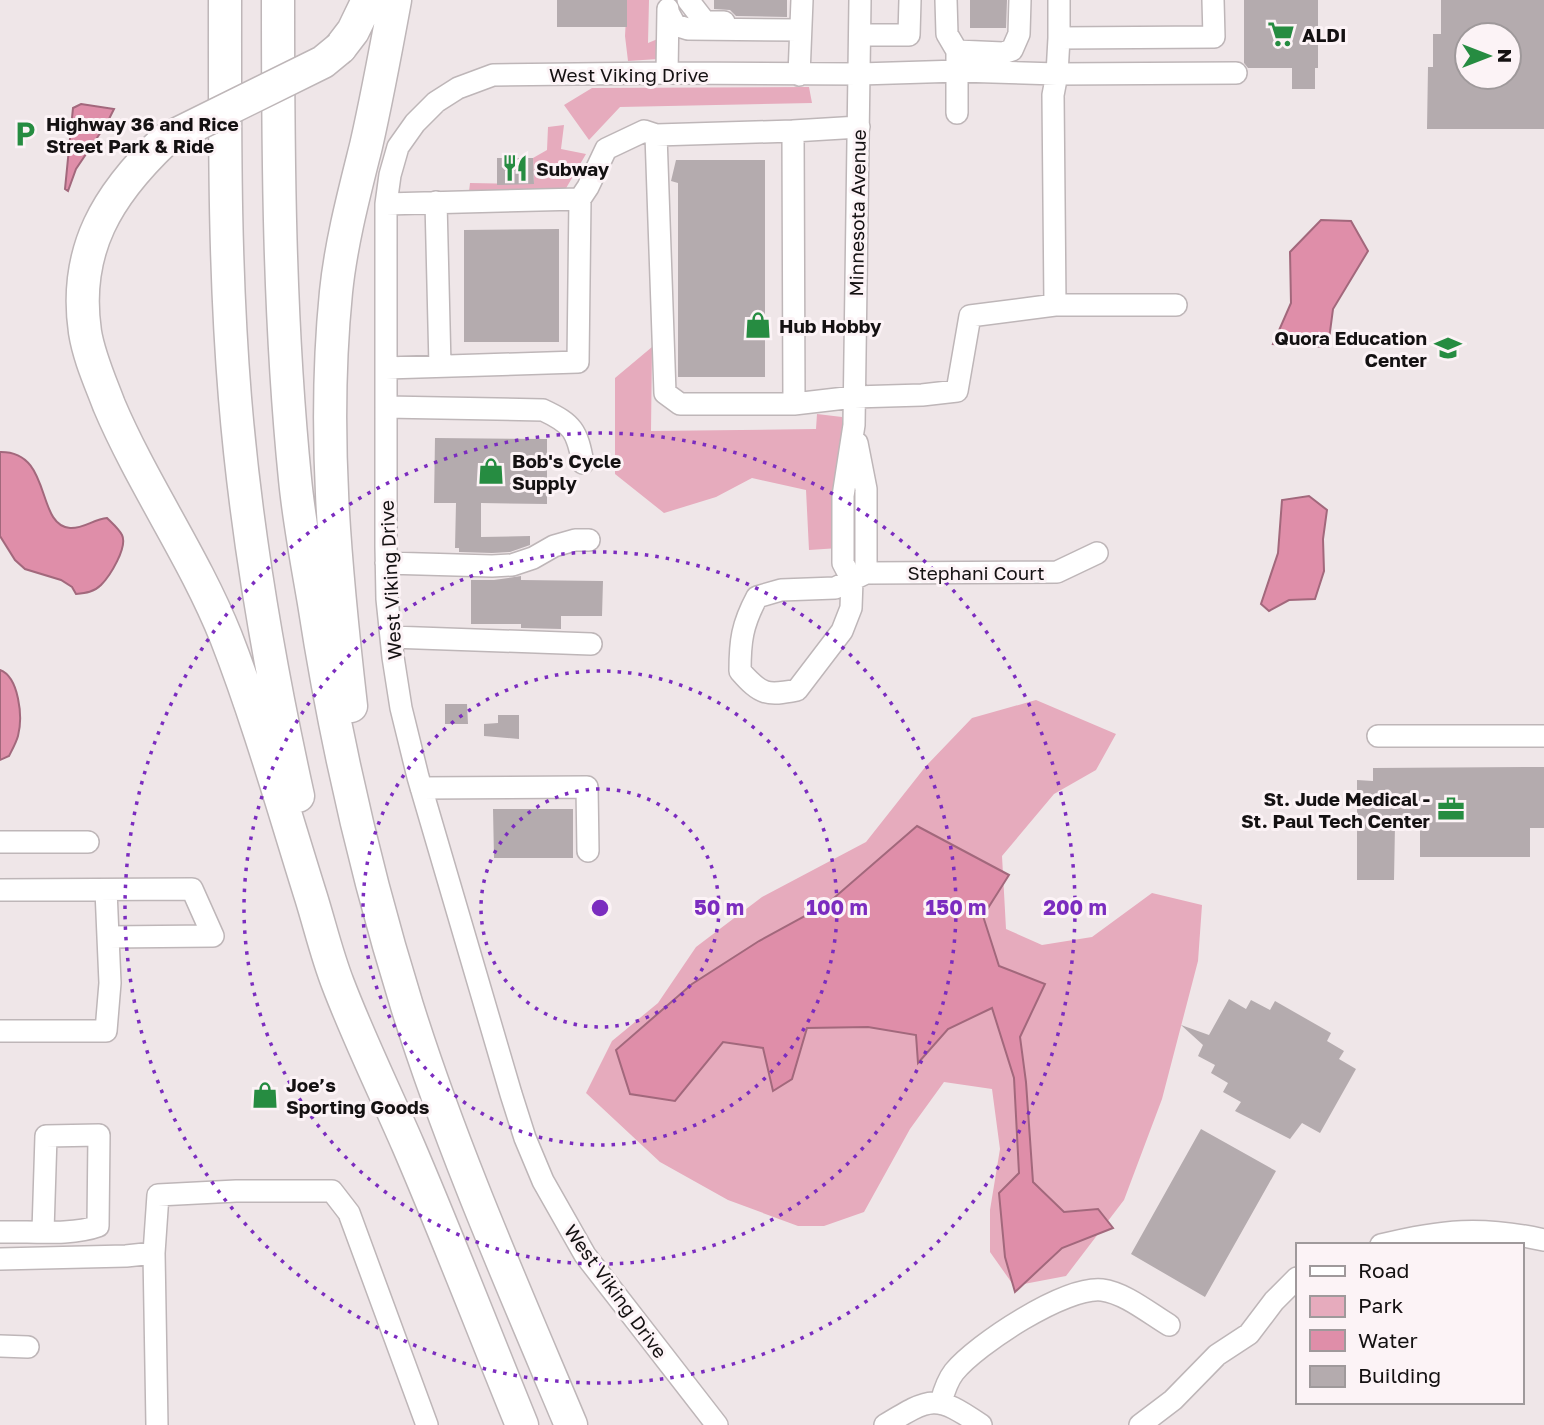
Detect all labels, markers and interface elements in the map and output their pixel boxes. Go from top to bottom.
supermarket icon: ALDI [1266,19,1296,49]
north arrow [1453,21,1523,91]
place label: ALDI [1302,23,1346,46]
text: N [1494,49,1517,63]
street label: West Viking Drive [549,63,709,86]
place label: Highway 36 and Rice Street Park & Ride [46,112,239,157]
parking icon: Highway 36 and Rice Street Park & Ride [10,119,40,149]
street label: Minnesota Avenue [844,129,870,297]
restaurant icon: Subway [500,153,530,183]
place label: Subway [536,157,610,180]
shop icon: Hub Hobby [743,310,773,340]
place label: Hub Hobby [779,314,882,337]
place label: Quora Education Center [1274,326,1428,371]
school or university icon: Quora Education Center [1433,333,1463,363]
place label: Bob's Cycle Supply [512,449,621,494]
shop icon: Bob's Cycle Supply [476,456,506,486]
street label: West Viking Drive [374,500,406,660]
street label: Stephani Court [907,561,1045,584]
place label: St. Jude Medical - St. Paul Tech Center [1241,787,1431,832]
office icon: St. Jude Medical - St. Paul Tech Center [1436,794,1466,824]
text: 50 m [694,894,744,920]
text: 100 m [806,894,868,920]
text: 150 m [926,894,986,920]
text: 200 m [1043,894,1107,920]
centre of rings [588,896,612,920]
place label: Joe’s Sporting Goods [286,1073,430,1118]
shop icon: Joe’s Sporting Goods [250,1080,280,1110]
street label: West Viking Drive [560,1220,672,1362]
legend [1296,1243,1523,1404]
text: Road [1358,1257,1409,1283]
text: Park [1358,1292,1404,1318]
text: Water [1358,1327,1418,1353]
text: Building [1358,1362,1441,1388]

